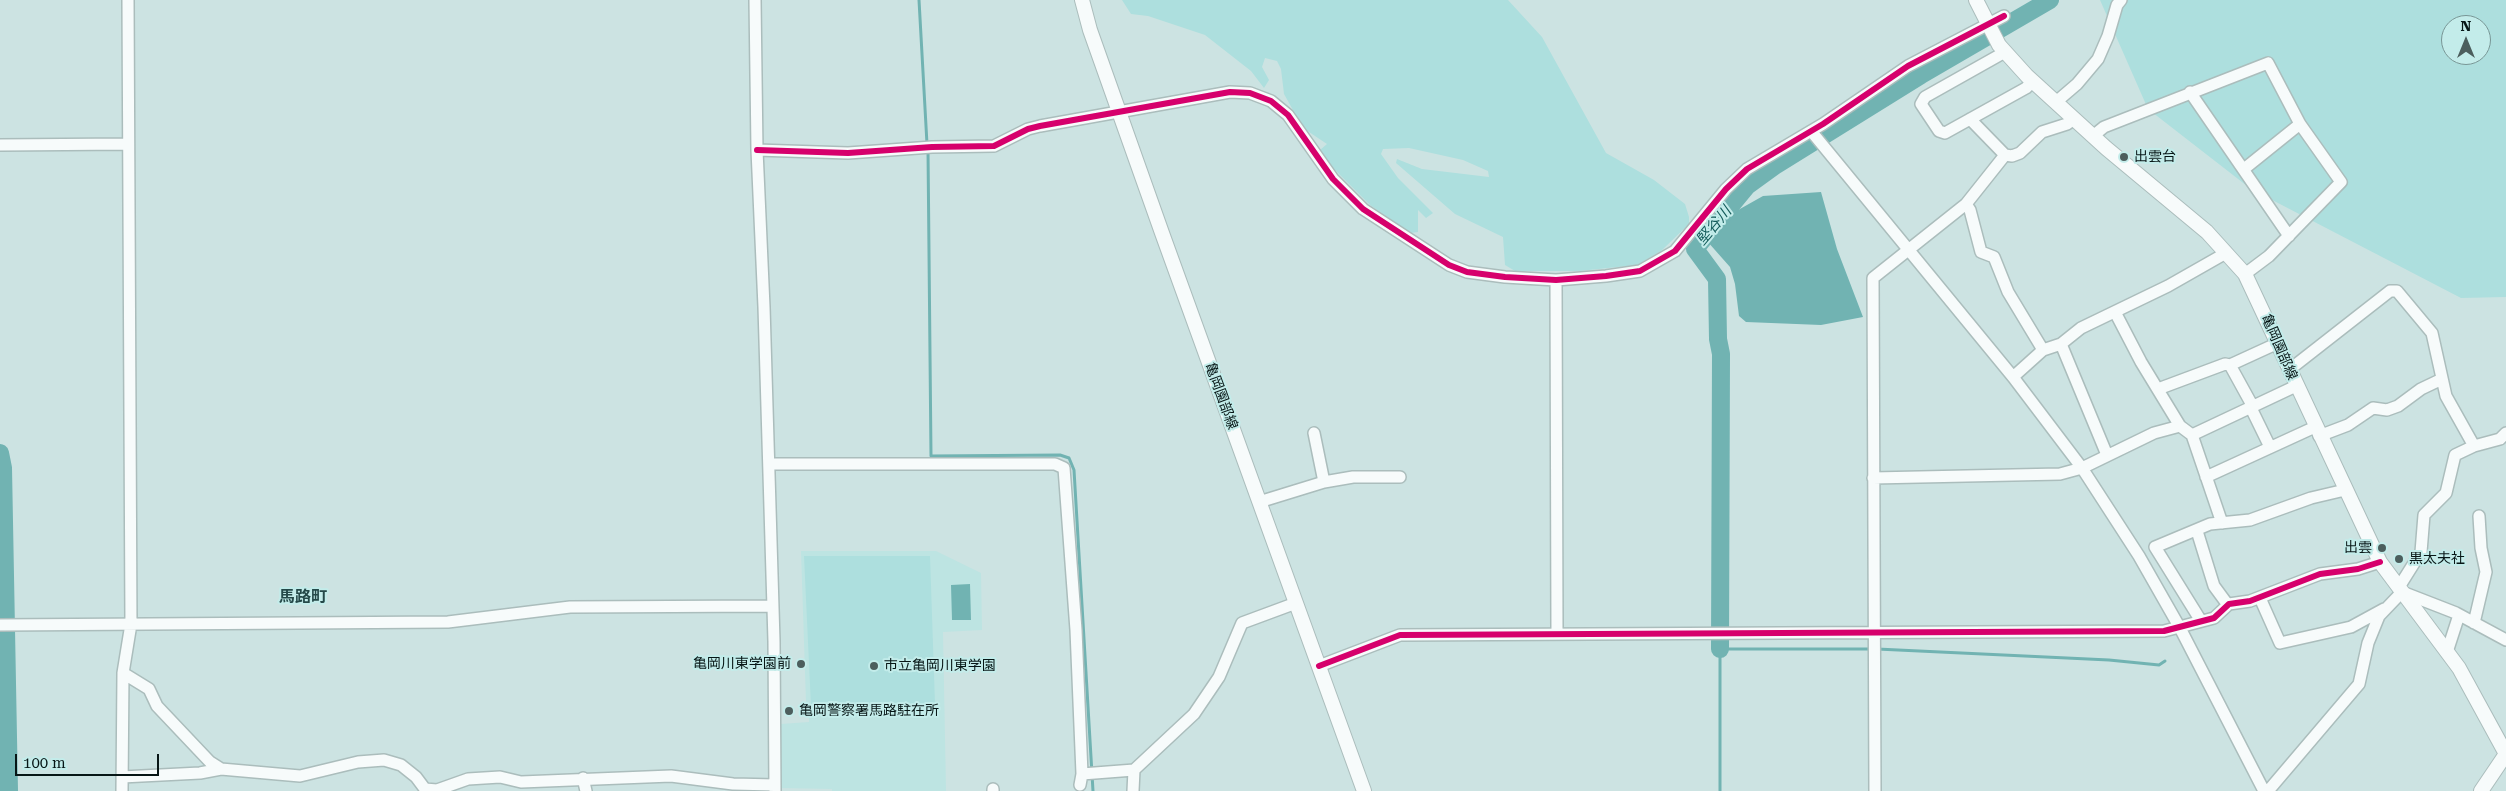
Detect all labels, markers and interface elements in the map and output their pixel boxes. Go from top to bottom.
north arrow [2441,15,2491,65]
text: N [2461,18,2471,34]
place label: 出雲台 [2134,149,2176,165]
marker: 出雲台 [2118,151,2130,163]
water label: 堅谷川 [1693,203,1735,249]
street label: 亀岡園部線 [2258,312,2300,382]
street label: 亀岡園部線 [1201,360,1241,432]
place label: 出雲 [2344,540,2372,556]
marker: 出雲 [2376,542,2388,554]
place label: 黒太夫社 [2409,551,2465,567]
marker: 黒太夫社 [2393,553,2405,565]
district label: 馬路町 [279,587,327,607]
place label: 亀岡川東学園前 [693,656,791,672]
marker: 亀岡川東学園前 [795,658,807,670]
place label: 市立亀岡川東学園 [884,658,996,674]
marker: 市立亀岡川東学園 [868,660,880,672]
place label: 亀岡警察署馬路駐在所 [799,703,939,719]
marker: 亀岡警察署馬路駐在所 [783,705,795,717]
scale bar [18,744,161,776]
text: 100 m [23,754,66,772]

